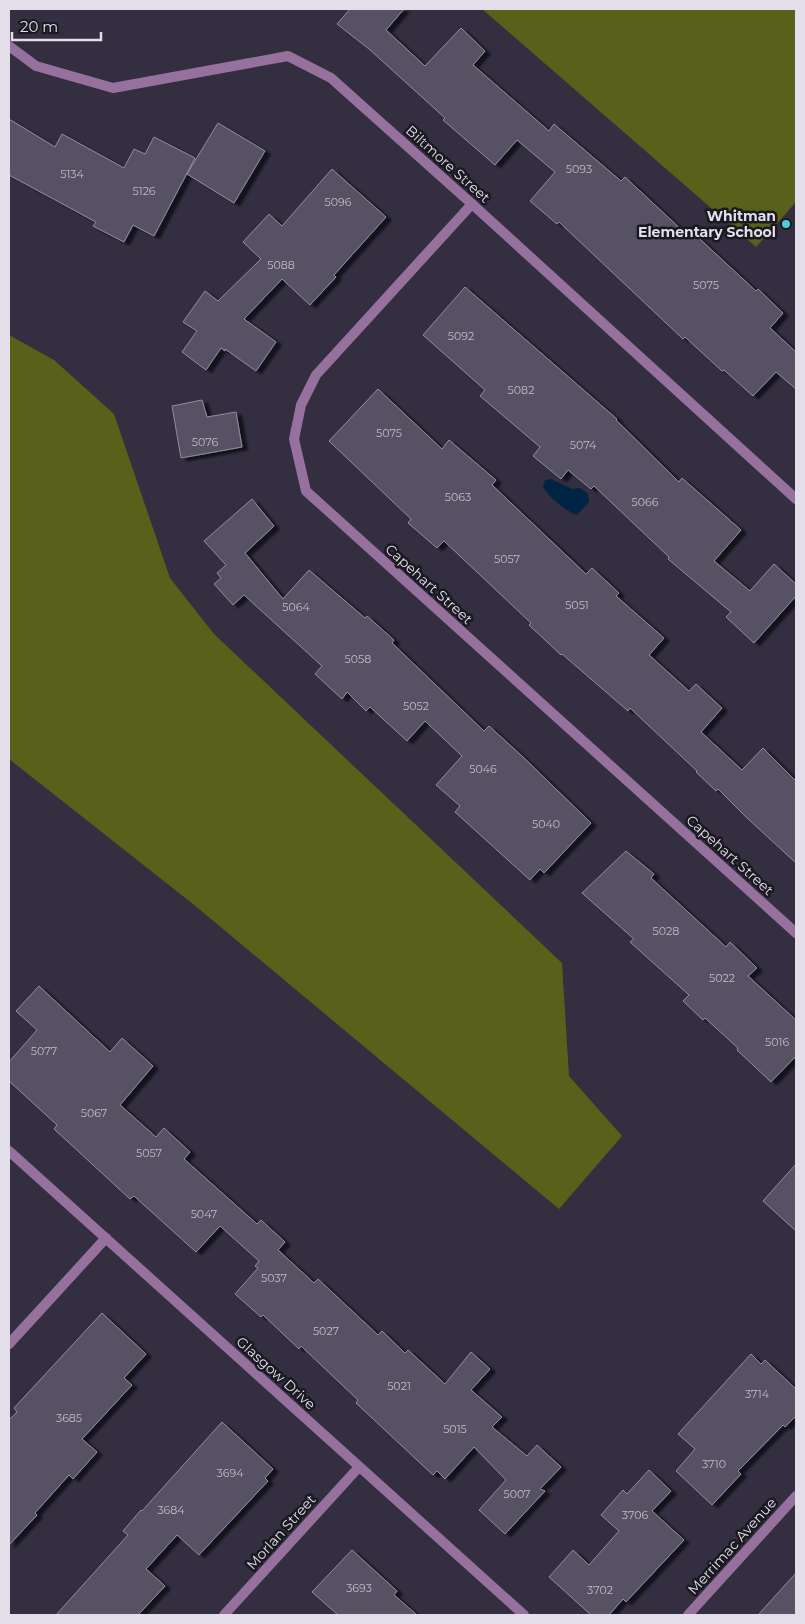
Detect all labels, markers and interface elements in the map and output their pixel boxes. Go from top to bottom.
scale bar [12,10,101,42]
text: 20 m [20,17,58,36]
street label: Biltmore Street [402,121,494,207]
house number: 5093 [566,162,592,176]
house number: 5134 [60,167,85,181]
house number: 5126 [132,184,156,198]
house number: 5096 [325,195,352,209]
place label: Whitman Elementary School [638,207,776,241]
marker: Whitman Elementary School [780,218,792,230]
house number: 5088 [267,258,295,272]
house number: 5075 [693,278,719,292]
house number: 5092 [448,329,474,343]
house number: 5082 [508,383,534,397]
house number: 5075 [376,426,402,440]
house number: 5076 [192,435,218,449]
house number: 5074 [570,438,597,452]
house number: 5063 [445,490,471,504]
house number: 5066 [632,495,659,509]
street label: Capehart Street [382,540,477,628]
house number: 5057 [494,552,520,566]
house number: 5051 [565,598,589,612]
house number: 5064 [282,600,310,614]
house number: 5058 [345,652,371,666]
house number: 5052 [403,699,429,713]
house number: 5046 [469,762,497,776]
street label: Capehart Street [683,811,778,899]
house number: 5040 [532,817,560,831]
house number: 5028 [653,924,679,938]
house number: 5022 [709,971,735,985]
house number: 5016 [765,1035,789,1049]
house number: 5077 [31,1044,57,1058]
house number: 5067 [81,1106,107,1120]
house number: 5057 [136,1146,162,1160]
house number: 5047 [191,1207,217,1221]
house number: 5037 [261,1271,287,1285]
house number: 5027 [313,1324,339,1338]
street label: Glasgow Drive [233,1333,319,1413]
house number: 5021 [387,1379,411,1393]
house number: 3714 [745,1387,770,1401]
house number: 3685 [56,1411,82,1425]
house number: 5015 [443,1422,467,1436]
house number: 3710 [702,1457,726,1471]
house number: 3694 [217,1466,244,1480]
house number: 5007 [503,1487,531,1501]
street label: Morlan Street [242,1490,320,1573]
street label: Merrimac Avenue [684,1494,780,1598]
house number: 3684 [157,1503,185,1517]
house number: 3706 [622,1508,648,1522]
house number: 3693 [346,1581,372,1595]
house number: 3702 [587,1583,613,1597]

